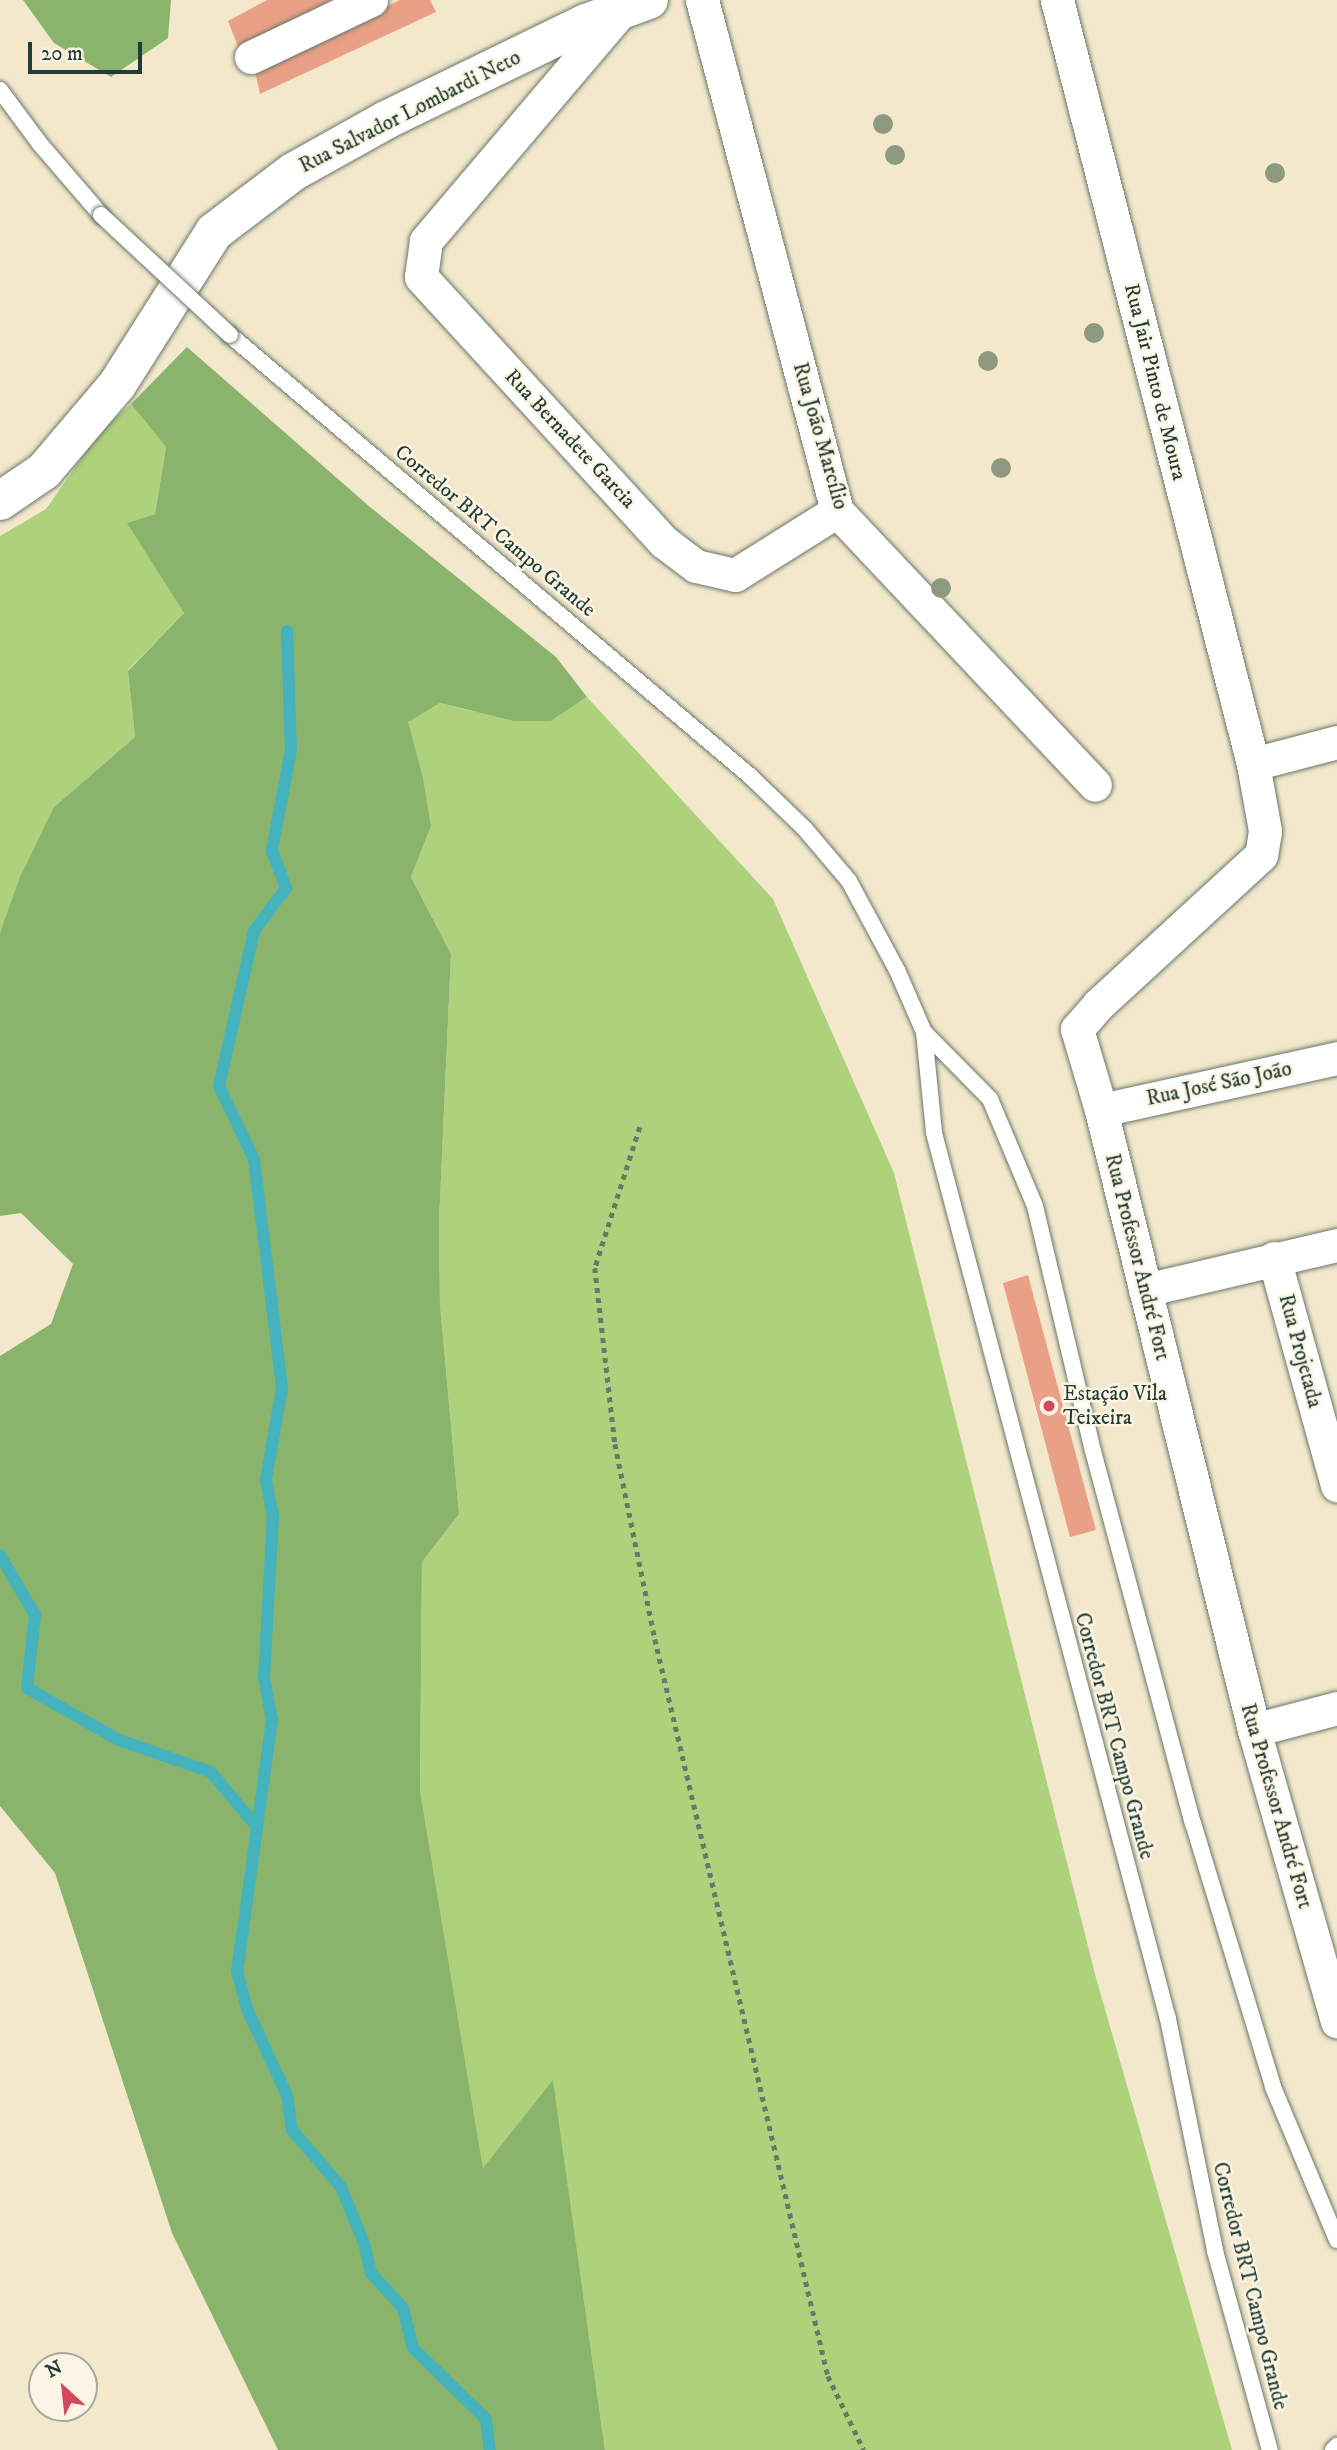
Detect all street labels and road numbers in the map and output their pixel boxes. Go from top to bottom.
street label: Rua Salvador Lombardi Neto [295,45,525,179]
street label: Rua Jair Pinto de Moura [1118,281,1192,483]
street label: Rua João Marcílio [787,360,853,512]
street label: Rua Bernadete Garcia [499,364,641,514]
street label: Corredor BRT Campo Grande [389,440,601,622]
street label: Rua José São João [1144,1056,1294,1112]
street label: Rua Professor André Fort [1099,1151,1175,1363]
street label: Rua Projetada [1273,1291,1327,1411]
street label: Corredor BRT Campo Grande [1069,1610,1159,1862]
street label: Rua Professor André Fort [1235,1701,1317,1911]
street label: Corredor BRT Campo Grande [1207,2160,1293,2412]

